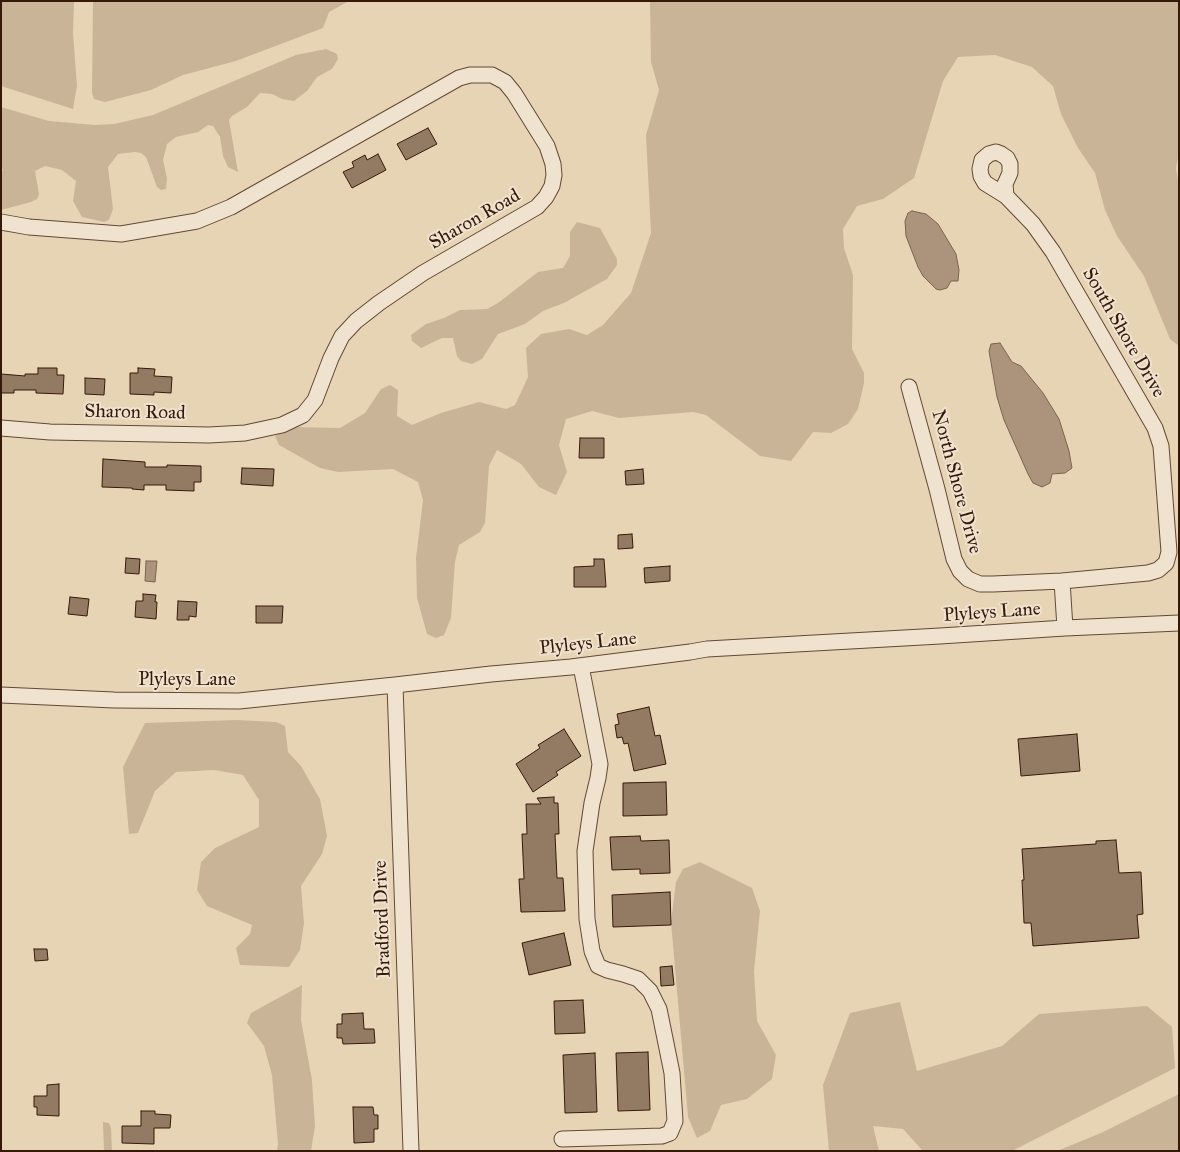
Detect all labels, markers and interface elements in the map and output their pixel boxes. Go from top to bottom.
street label: Sharon Road [426,185,524,255]
street label: South Shore Drive [1077,264,1169,402]
street label: Sharon Road [84,401,186,425]
street label: North Shore Drive [926,408,986,556]
street label: Plyleys Lane [943,598,1041,628]
street label: Plyleys Lane [538,628,638,660]
street label: Plyleys Lane [138,669,236,691]
street label: Bradford Drive [370,860,396,978]

